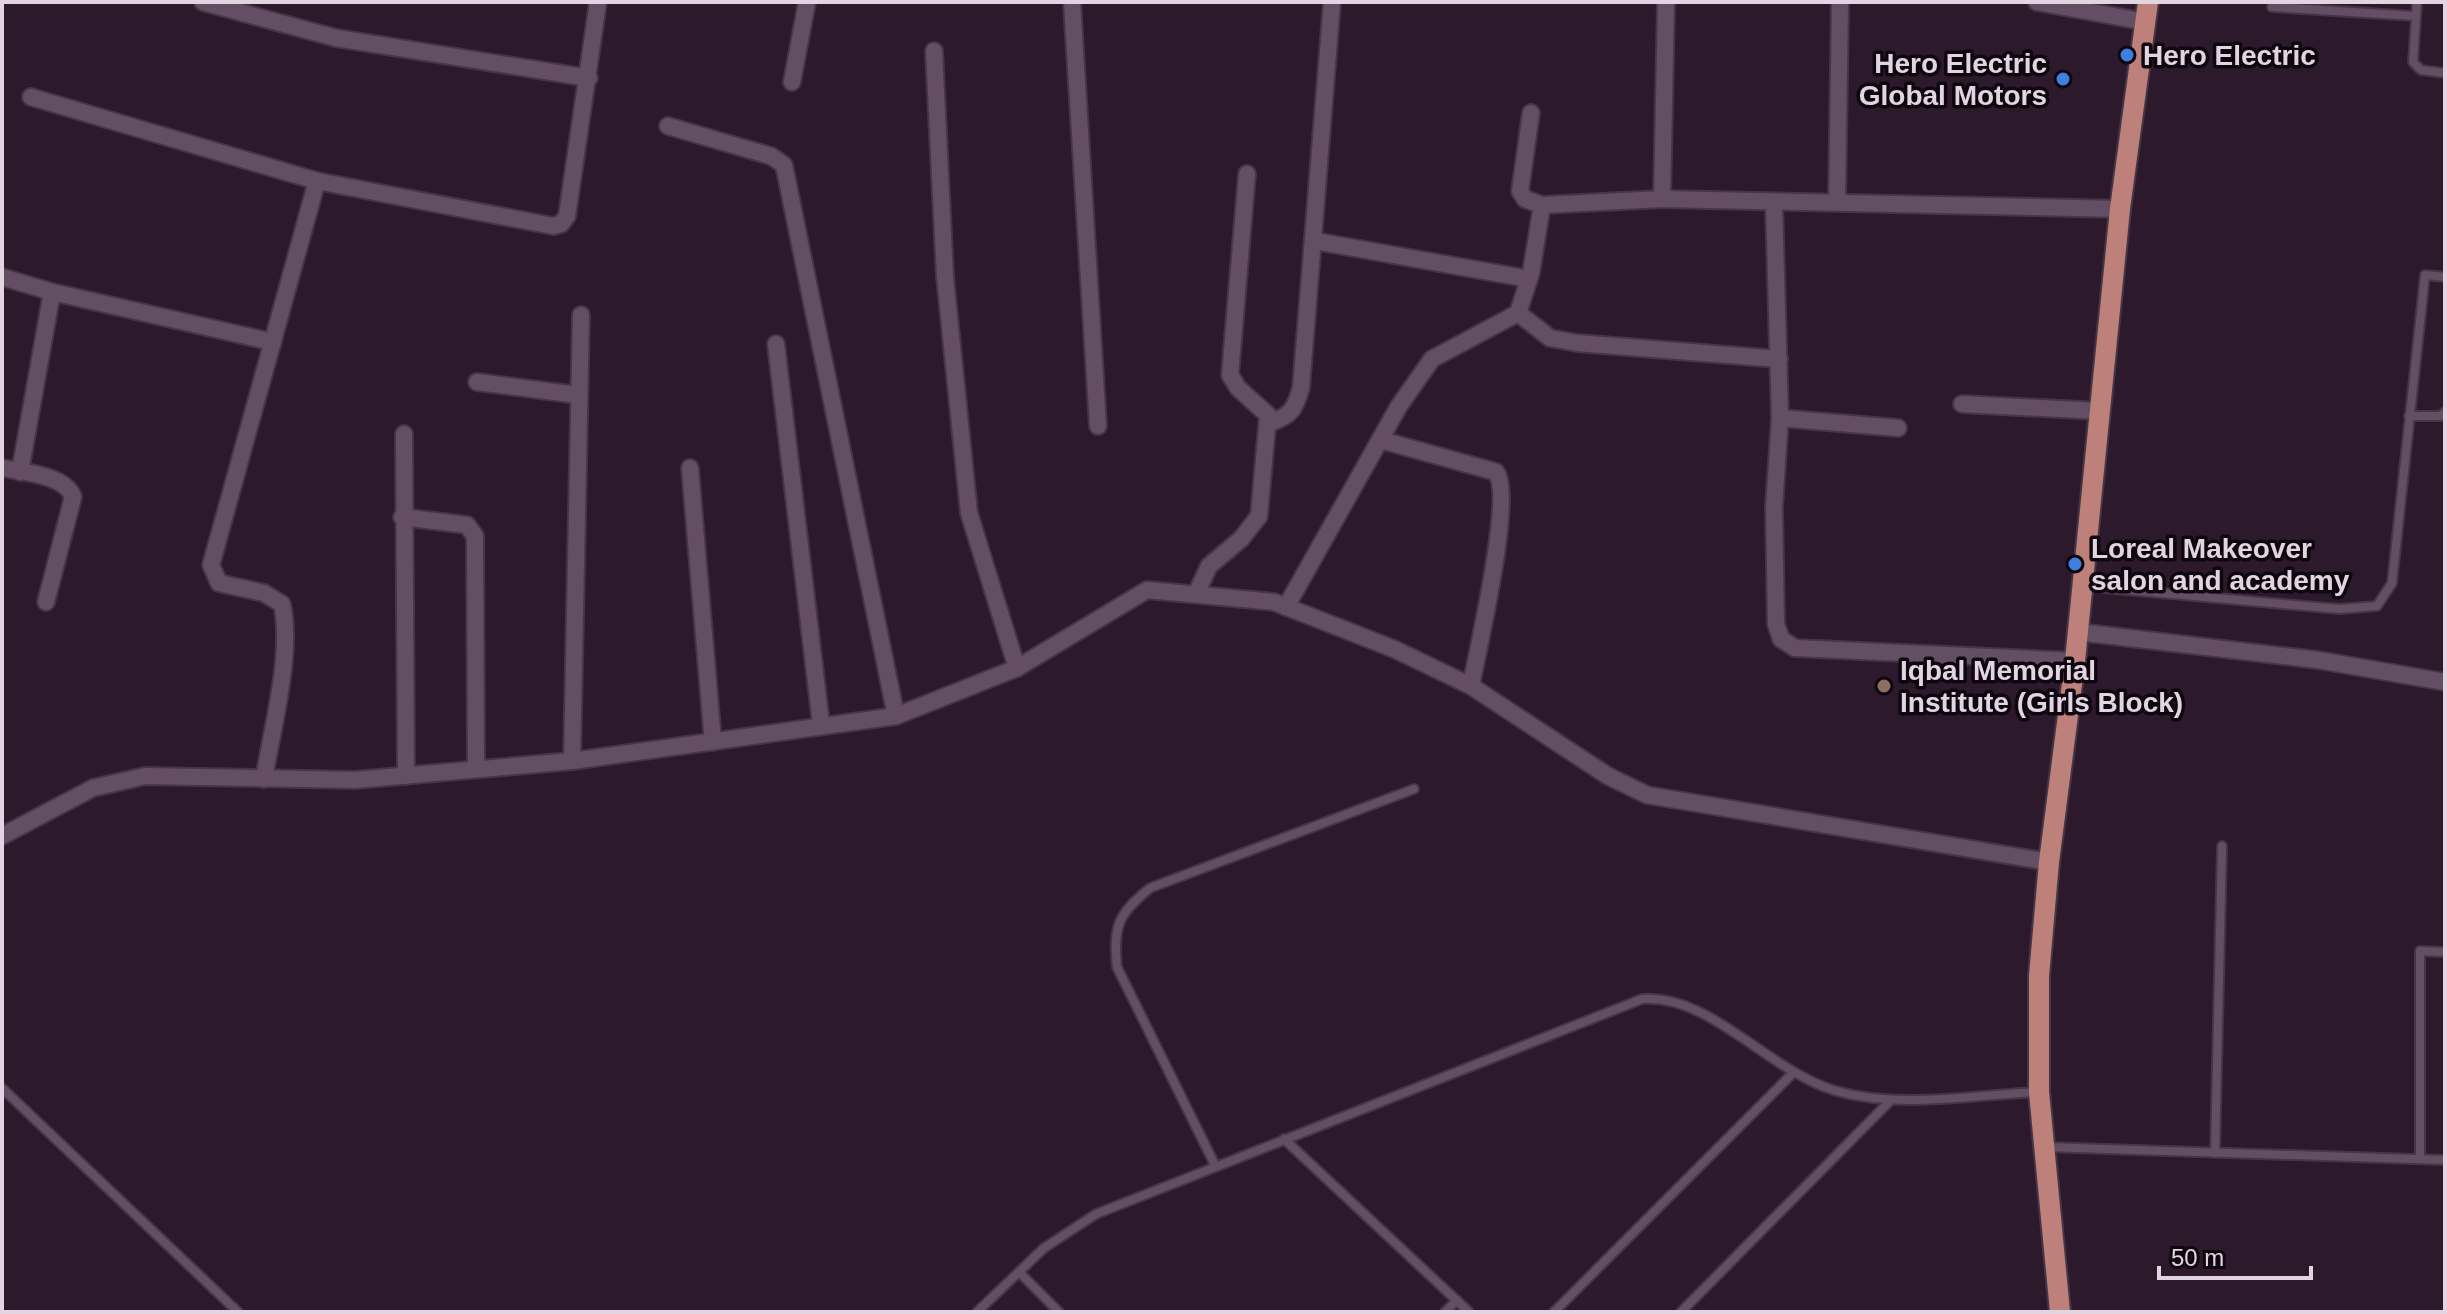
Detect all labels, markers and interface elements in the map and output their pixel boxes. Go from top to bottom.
place label: Hero Electric [2143,40,2316,71]
marker: Hero Electric [2118,46,2136,64]
place label: Hero Electric Global Motors [1859,48,2047,111]
marker: Hero Electric Global Motors [2054,70,2072,88]
place label: Loreal Makeover salon and academy [2091,533,2350,596]
marker: Loreal Makeover salon and academy [2066,555,2084,573]
place label: Iqbal Memorial Institute (Girls Block) [1900,655,2183,718]
marker: Iqbal Memorial Institute (Girls Block) [1875,677,1893,695]
scale bar [2159,1230,2311,1280]
text: 50 m [2171,1244,2224,1271]

